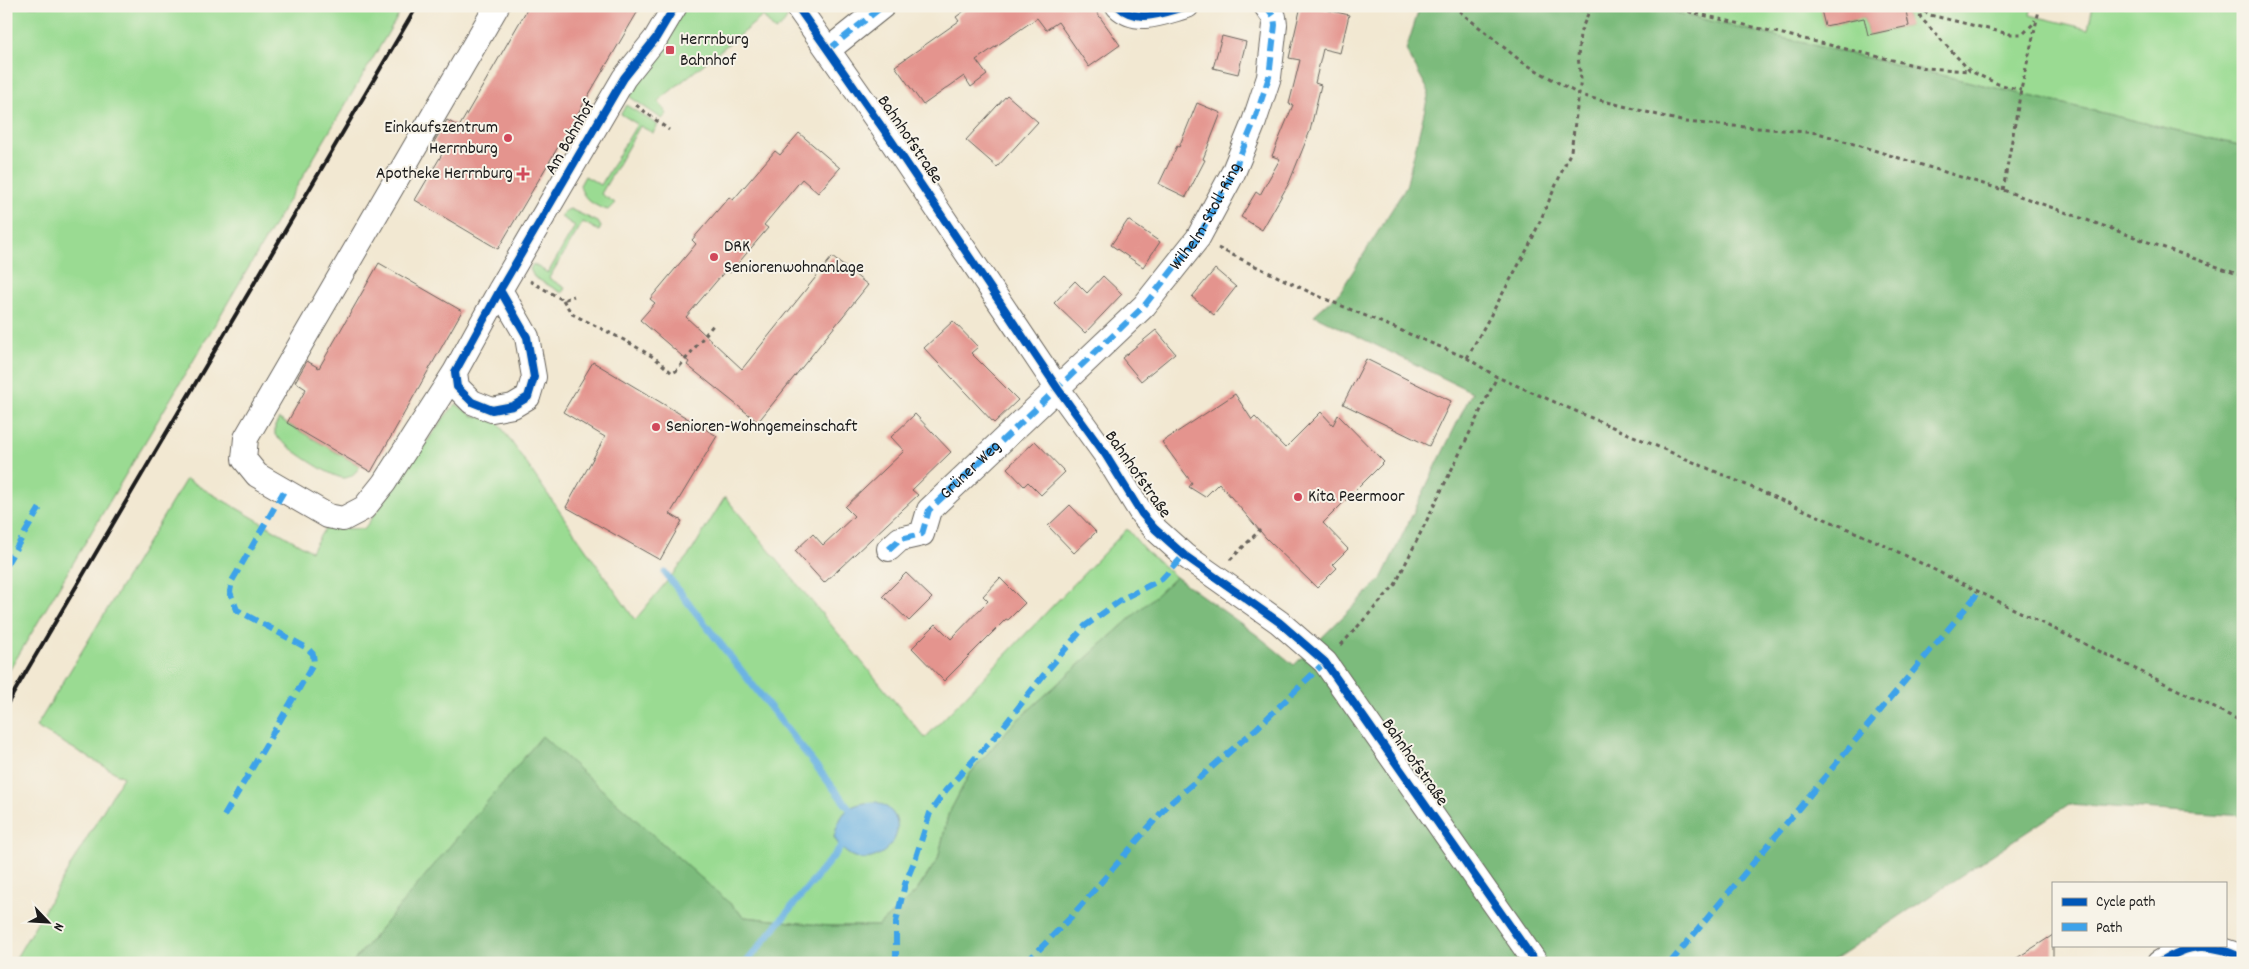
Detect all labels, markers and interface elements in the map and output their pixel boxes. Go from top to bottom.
place label: Herrnburg Bahnhof [680,28,749,74]
marker: Herrnburg Bahnhof [664,44,676,56]
street label: Bahnhofstraße [870,91,948,189]
street label: Am Bahnhof [540,95,603,180]
place label: Einkaufszentrum Herrnburg [384,116,498,162]
marker: Einkaufszentrum Herrnburg [502,132,514,144]
street label: Wilhelm-Stoll-Ring [1164,159,1248,276]
place label: Apotheke Herrnburg [376,162,513,187]
marker: Apotheke Herrnburg [517,168,529,180]
place label: DRK Seniorenwohnanlage [724,235,864,281]
marker: DRK Seniorenwohnanlage [708,251,720,263]
place label: Senioren-Wohngemeinschaft [666,415,858,440]
marker: Senioren-Wohngemeinschaft [650,421,662,433]
street label: Bahnhofstraße [1098,426,1177,524]
street label: Grüner Weg [934,435,1007,506]
place label: Kita Peermoor [1308,485,1405,510]
marker: Kita Peermoor [1292,491,1304,503]
street label: Bahnhofstraße [1375,714,1454,812]
legend [2052,882,2226,946]
text: Cycle path [2096,892,2156,914]
north arrow [22,896,72,946]
text: Path [2096,918,2122,940]
text: N [47,919,68,934]

